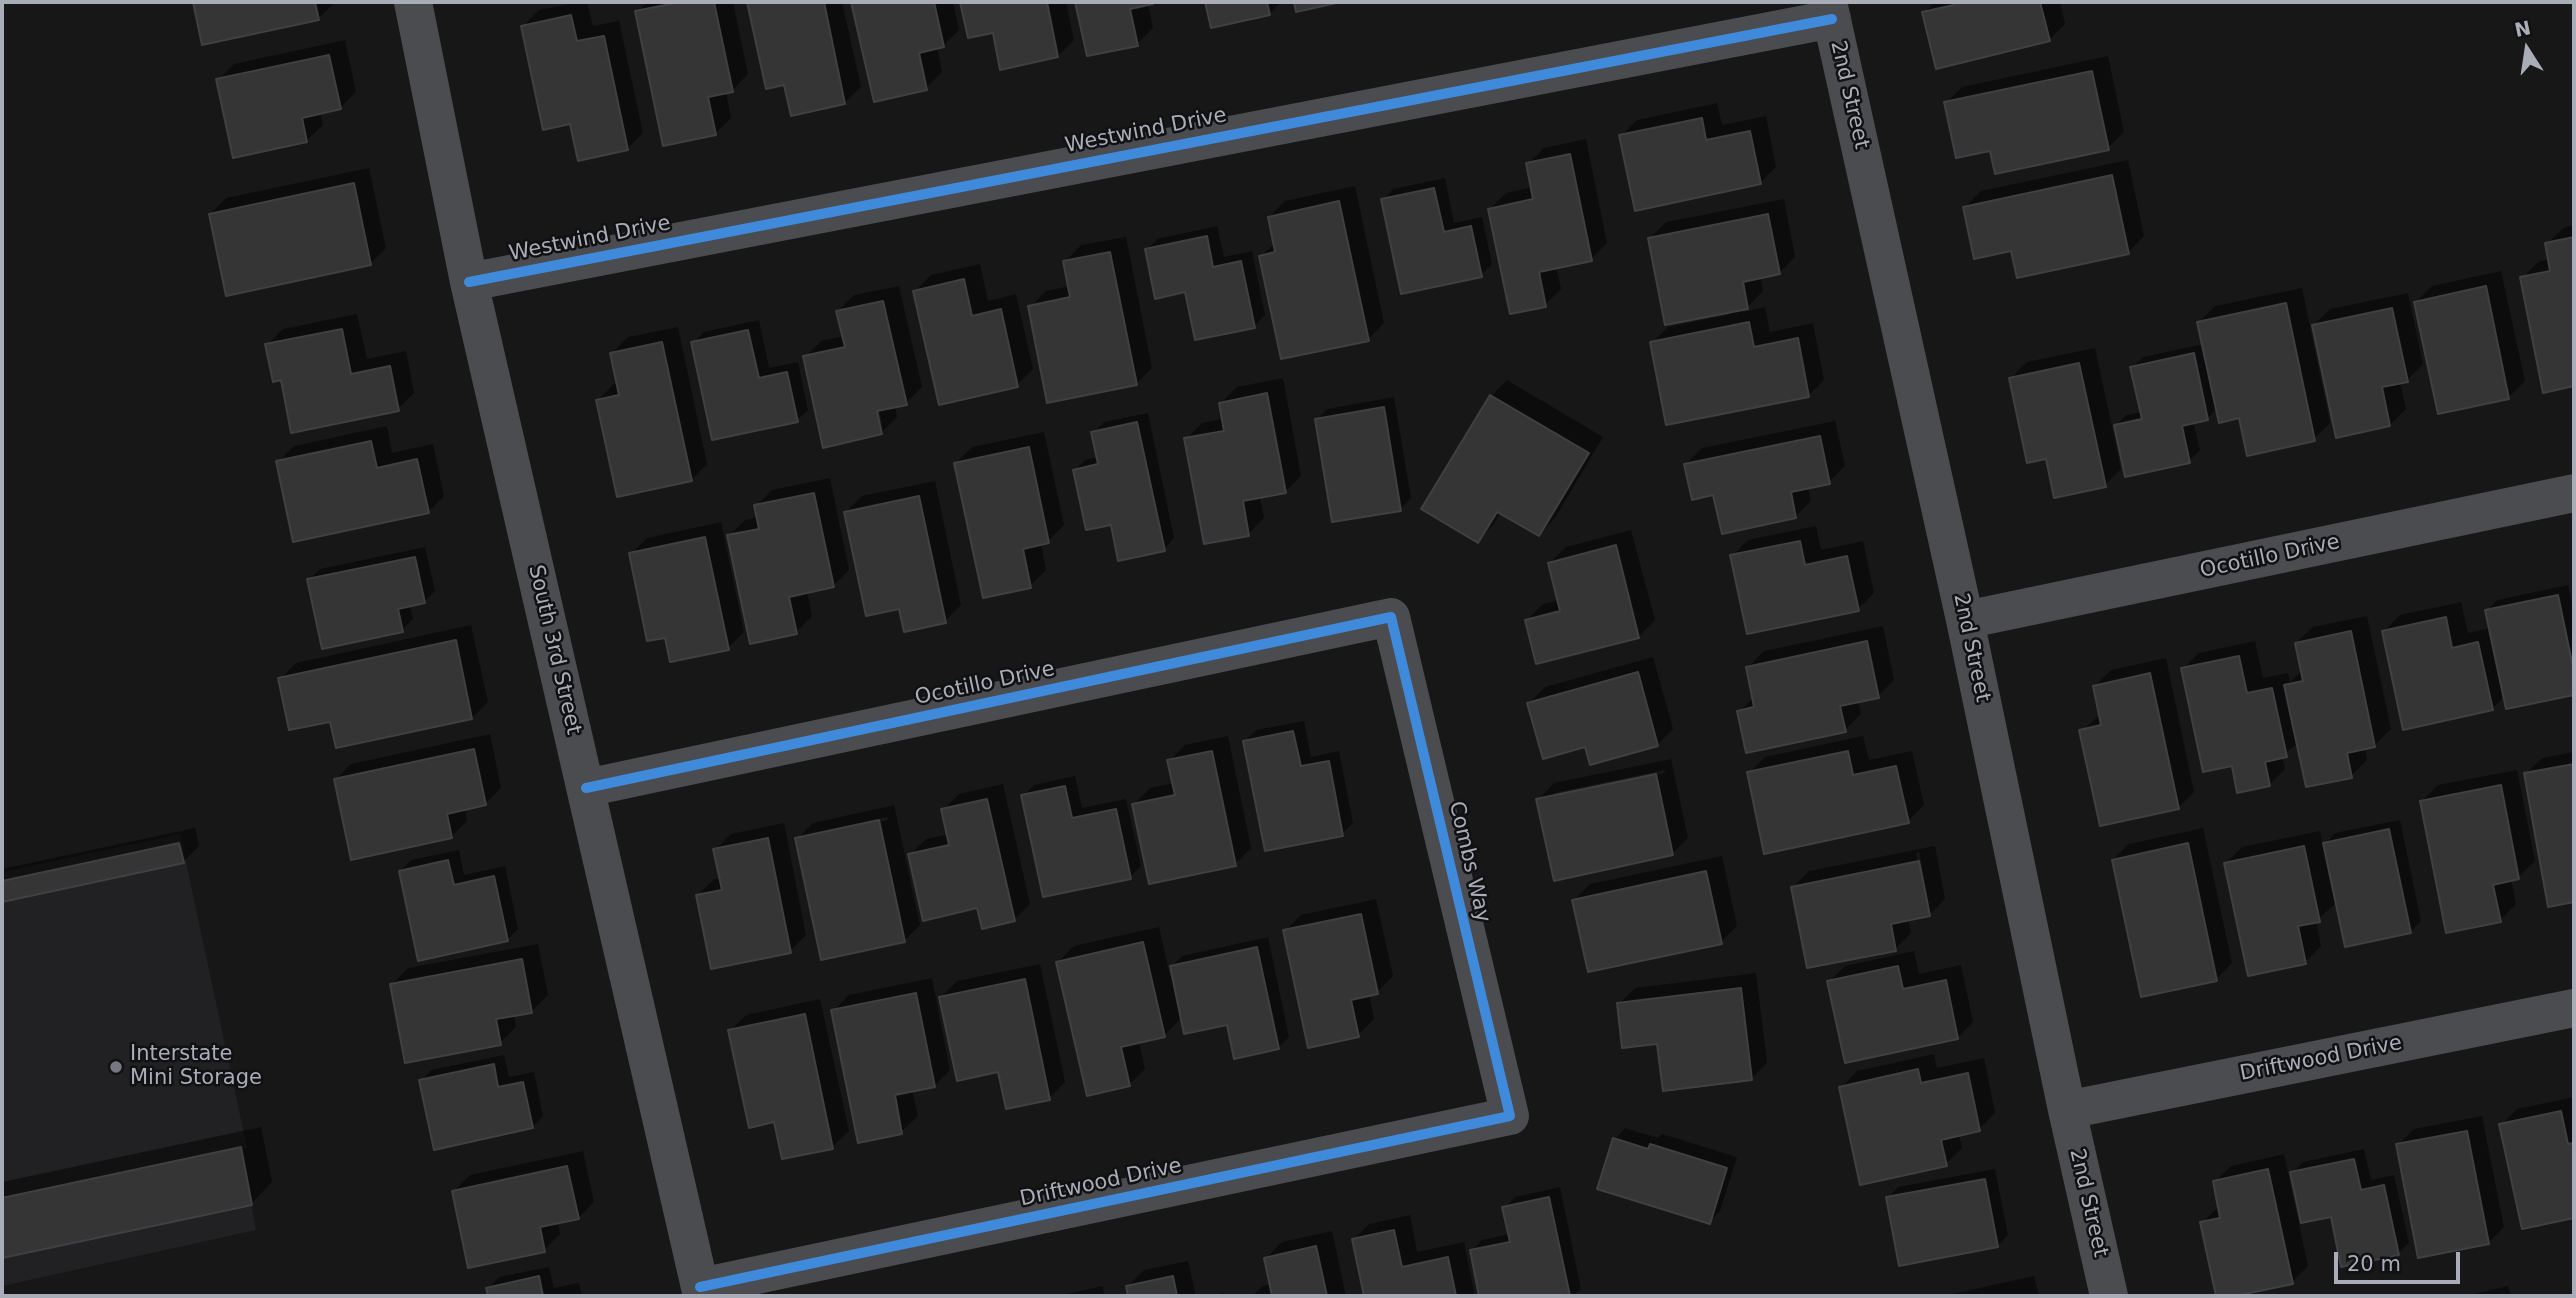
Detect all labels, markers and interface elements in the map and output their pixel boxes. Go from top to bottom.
north arrow [2492,14,2562,84]
text: N [2513,16,2533,41]
street label: 2nd Street [1824,38,1874,152]
street label: Westwind Drive [1063,103,1229,159]
street label: Westwind Drive [507,211,673,267]
street label: Ocotillo Drive [2198,530,2342,584]
street label: South 3rd Street [522,563,586,737]
street label: 2nd Street [1947,591,1995,705]
street label: Ocotillo Drive [913,657,1057,711]
street label: Combs Way [1443,799,1495,925]
street label: Driftwood Drive [2238,1031,2404,1087]
place label: Interstate Mini Storage [130,1042,262,1092]
marker: Interstate Mini Storage [108,1059,124,1075]
street label: 2nd Street [2063,1146,2113,1260]
street label: Driftwood Drive [1018,1154,1184,1212]
scale bar [2338,1238,2464,1282]
text: 20 m [2347,1252,2401,1276]

